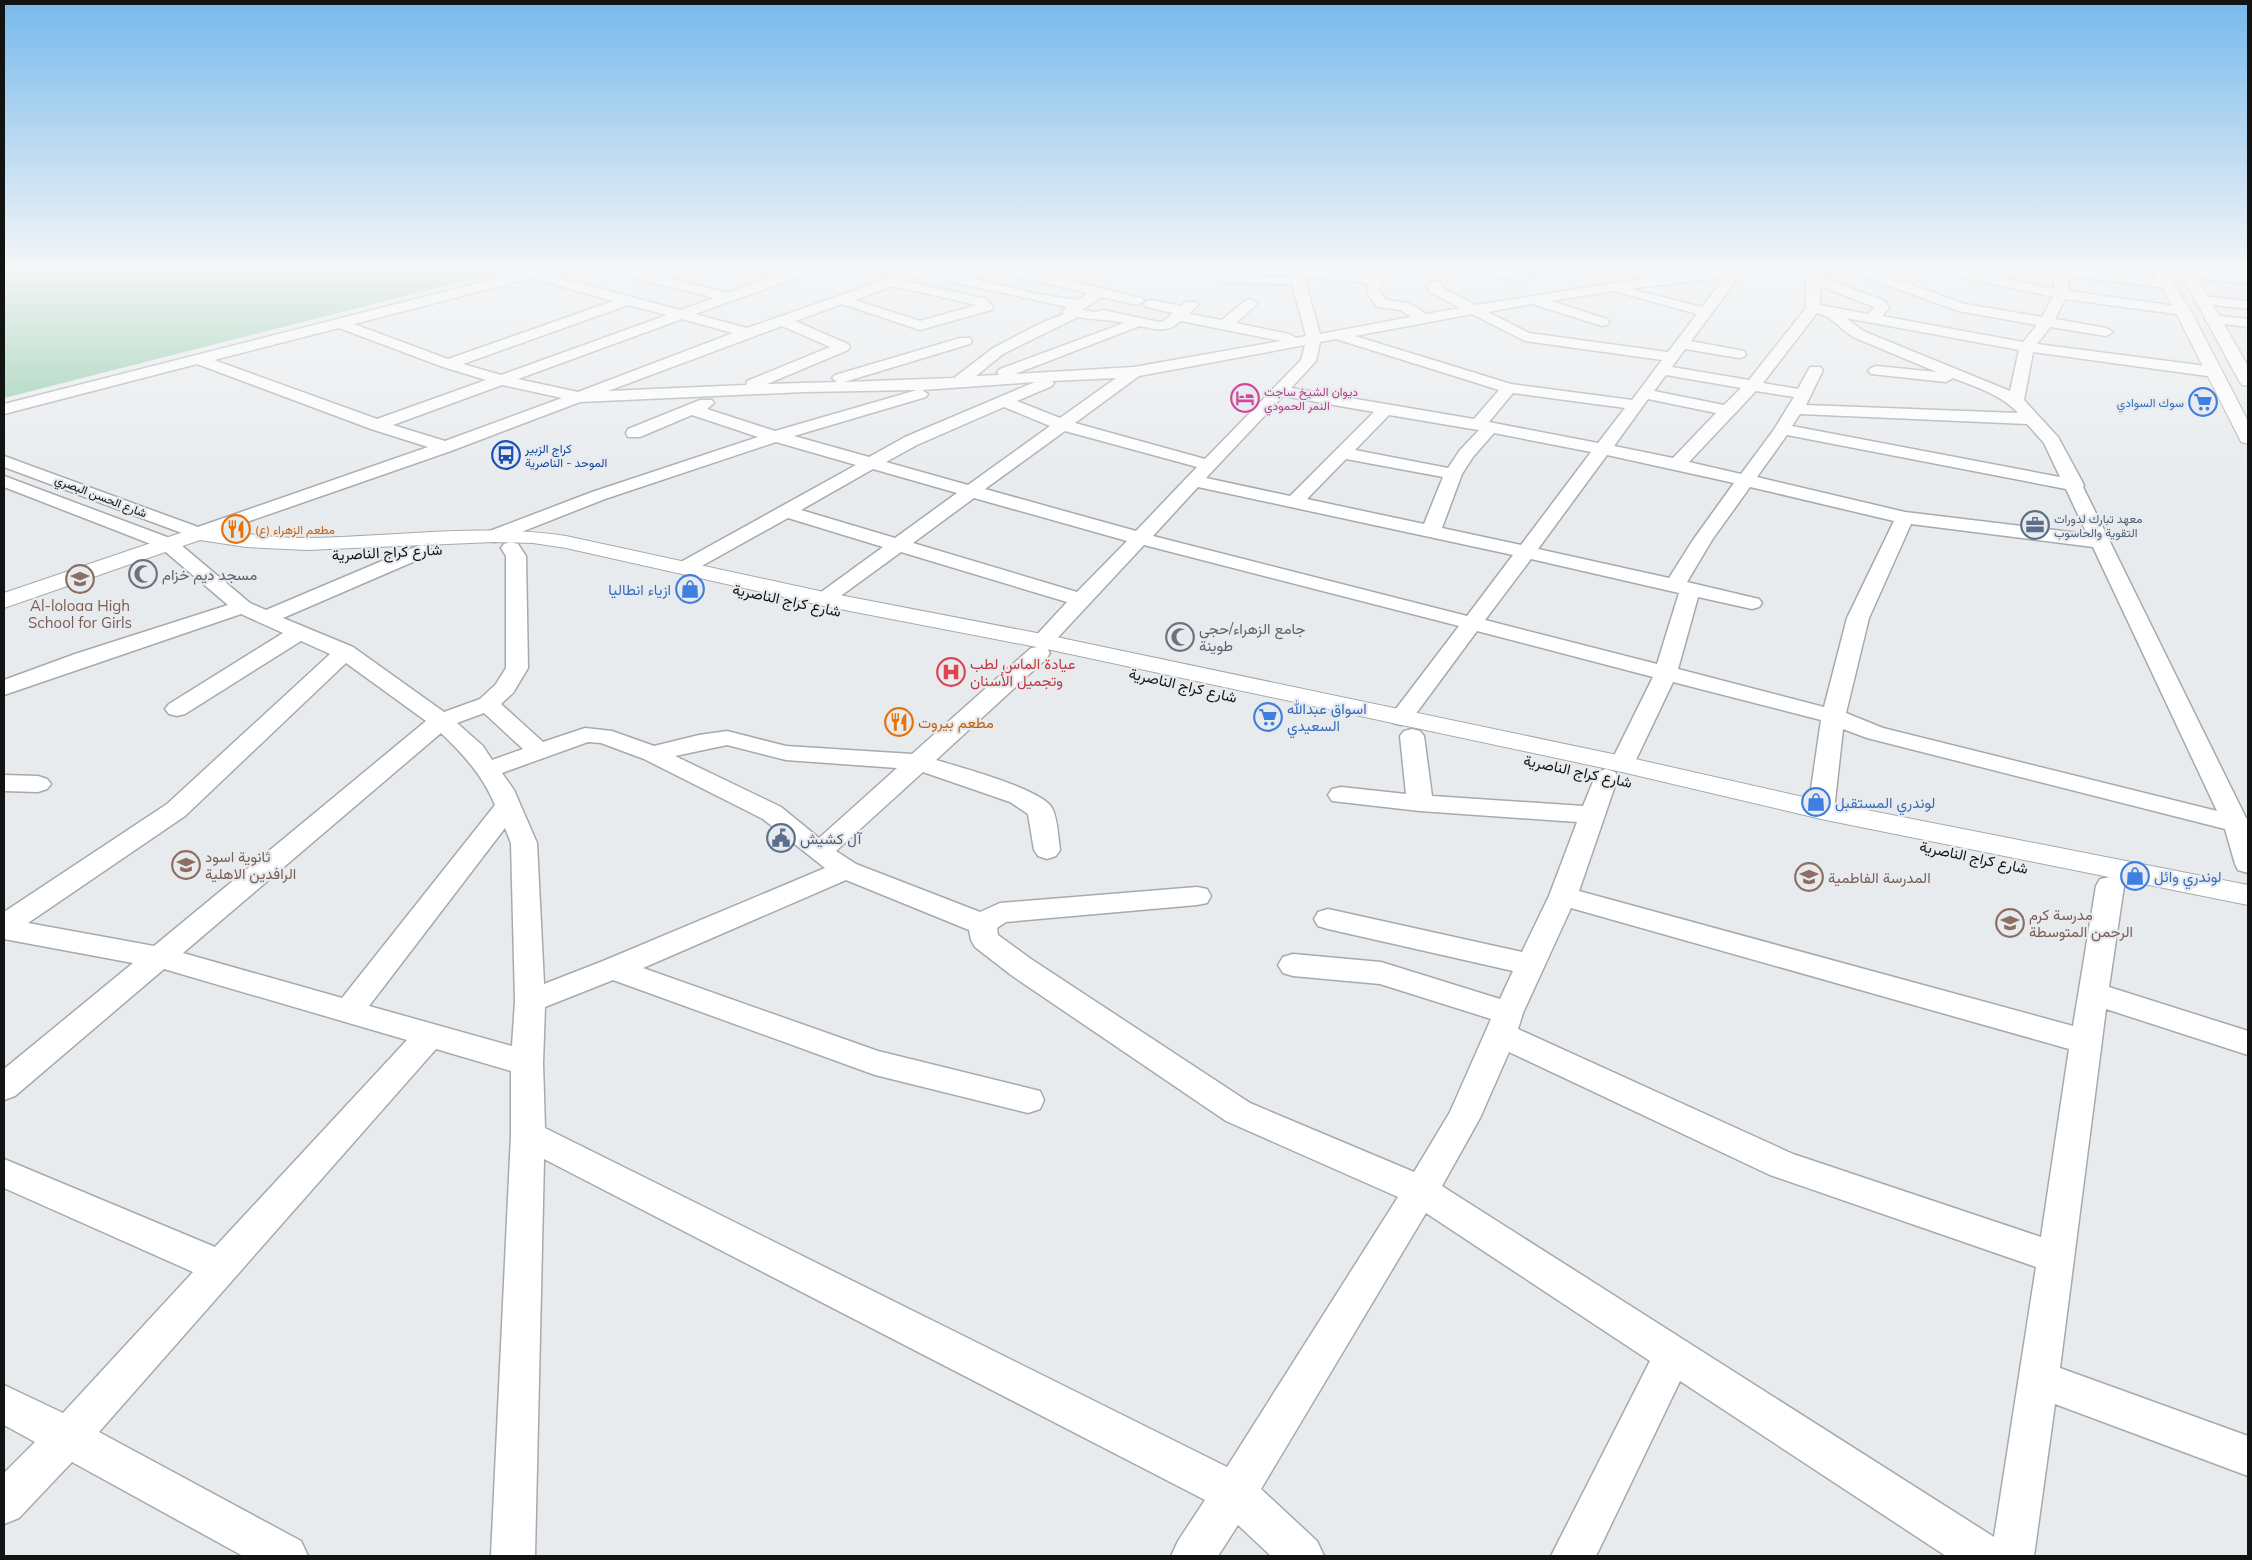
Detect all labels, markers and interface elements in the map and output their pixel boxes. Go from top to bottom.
hotel icon: ديوان الشيخ ساجت النمر الحمودي [1230,383,1260,413]
place label: ديوان الشيخ ساجت النمر الحمودي [1264,384,1358,416]
supermarket icon: سوك السوادي [2188,387,2218,417]
place label: سوك السوادي [2117,395,2184,413]
bus stop icon: كراج الزبير الموحد - الناصرية [491,440,521,470]
place label: كراج الزبير الموحد - الناصرية [524,441,607,471]
street label: شارع الحسن البصري [52,472,149,523]
office icon: معهد تبارك لدورات التقوية والحاسوب [2020,510,2050,540]
place label: معهد تبارك لدورات التقوية والحاسوب [2054,511,2142,541]
restaurant icon: مطعم الزهراء (ع) [221,514,251,544]
place label: مطعم الزهراء (ع) [255,522,335,539]
street label: شارع كراج الناصرية [331,540,443,566]
mosque icon: مسجد ديم خزام [128,559,158,589]
school or university icon: Al-loloaa High School for Girls [65,564,95,594]
place label: مسجد ديم خزام [162,565,257,585]
shop icon: ازياء انطاليا [675,574,705,604]
street label: شارع كراج الناصرية [731,579,843,623]
place label: ازياء انطاليا [608,580,671,599]
place label: Al-loloaa High School for Girls [28,596,132,632]
place label: جامع الزهراء/حجي طوينة [1199,619,1305,655]
mosque icon: جامع الزهراء/حجي طوينة [1165,622,1195,652]
place label: عيادة الماس لطب وتجميل الأسنان [970,654,1076,690]
hospital icon: عيادة الماس لطب وتجميل الأسنان [936,657,966,687]
street label: شارع كراج الناصرية [1127,663,1239,709]
place label: اسواق عبدالله السعيدي [1287,699,1367,739]
supermarket icon: اسواق عبدالله السعيدي [1253,702,1283,732]
restaurant icon: مطعم بيروت [884,707,914,737]
place label: مطعم بيروت [918,713,994,733]
street label: شارع كراج الناصرية [1522,750,1634,794]
shop icon: لوندري المستقبل [1801,787,1831,817]
place label: لوندري المستقبل [1835,793,1935,816]
public building icon: آل كشيش [766,823,796,853]
place label: آل كشيش [800,829,863,849]
street label: شارع كراج الناصرية [1918,836,2030,880]
place label: ثانوية اسود الرافدين الاهلية [205,847,296,884]
school or university icon: ثانوية اسود الرافدين الاهلية [171,850,201,880]
shop icon: لوندري وائل [2120,861,2150,891]
school or university icon: المدرسة الفاطمية [1794,862,1824,892]
place label: لوندري وائل [2154,867,2222,890]
place label: المدرسة الفاطمية [1828,868,1931,887]
place label: مدرسة كرم الرحمن المتوسطة [2029,905,2133,942]
school or university icon: مدرسة كرم الرحمن المتوسطة [1995,908,2025,938]

